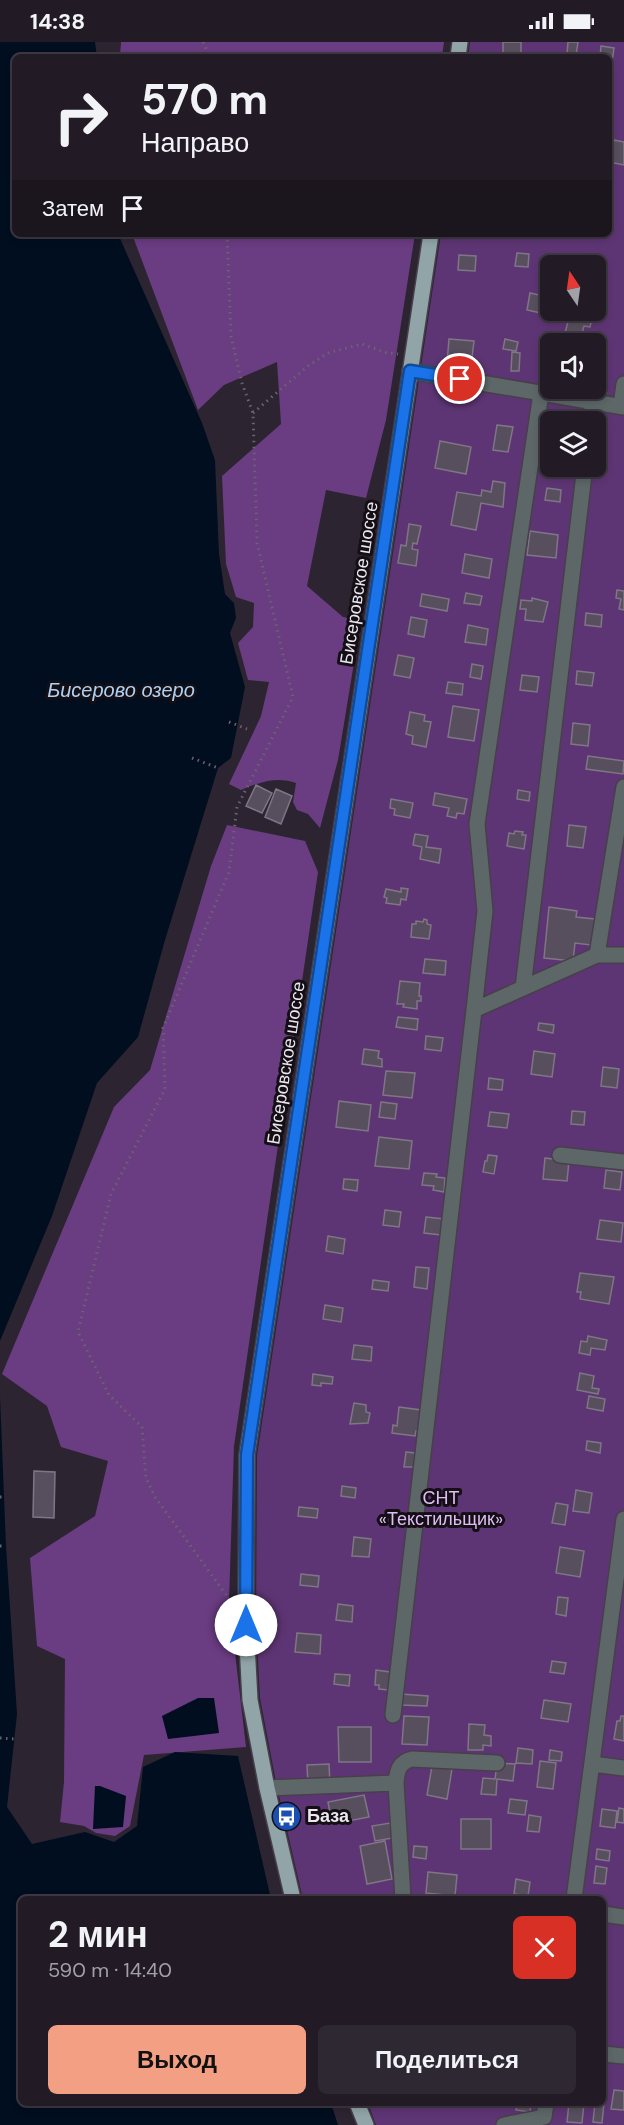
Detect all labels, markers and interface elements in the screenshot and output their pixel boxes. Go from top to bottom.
text: 14:38 [30,7,85,36]
text: 570 m [141,72,268,127]
icon: right [42,78,120,156]
text: Направо [141,125,249,160]
icon: arrive [116,192,149,225]
text: Затем [42,194,104,223]
north arrow [540,255,606,321]
map controls [540,255,606,477]
button: sound [540,333,606,399]
pin [434,353,485,404]
icon: arrive [443,362,476,395]
button: layers [540,411,606,477]
street label: Бисеровское шоссе [334,500,384,666]
water label: Бисерово озеро [47,677,195,703]
street label: Бисеровское шоссе [261,980,311,1146]
park label: СНТ «Текстильщик» [379,1486,503,1531]
position arrow [214,1593,278,1657]
bus stop icon: База [270,1800,302,1832]
place label: База [307,1804,350,1828]
text: 2 мин [48,1911,148,1958]
button: close [513,1916,576,1979]
text: 590 m · 14:40 [48,1957,172,1983]
button: Выход [48,2025,306,2094]
button: Поделиться [318,2025,576,2094]

